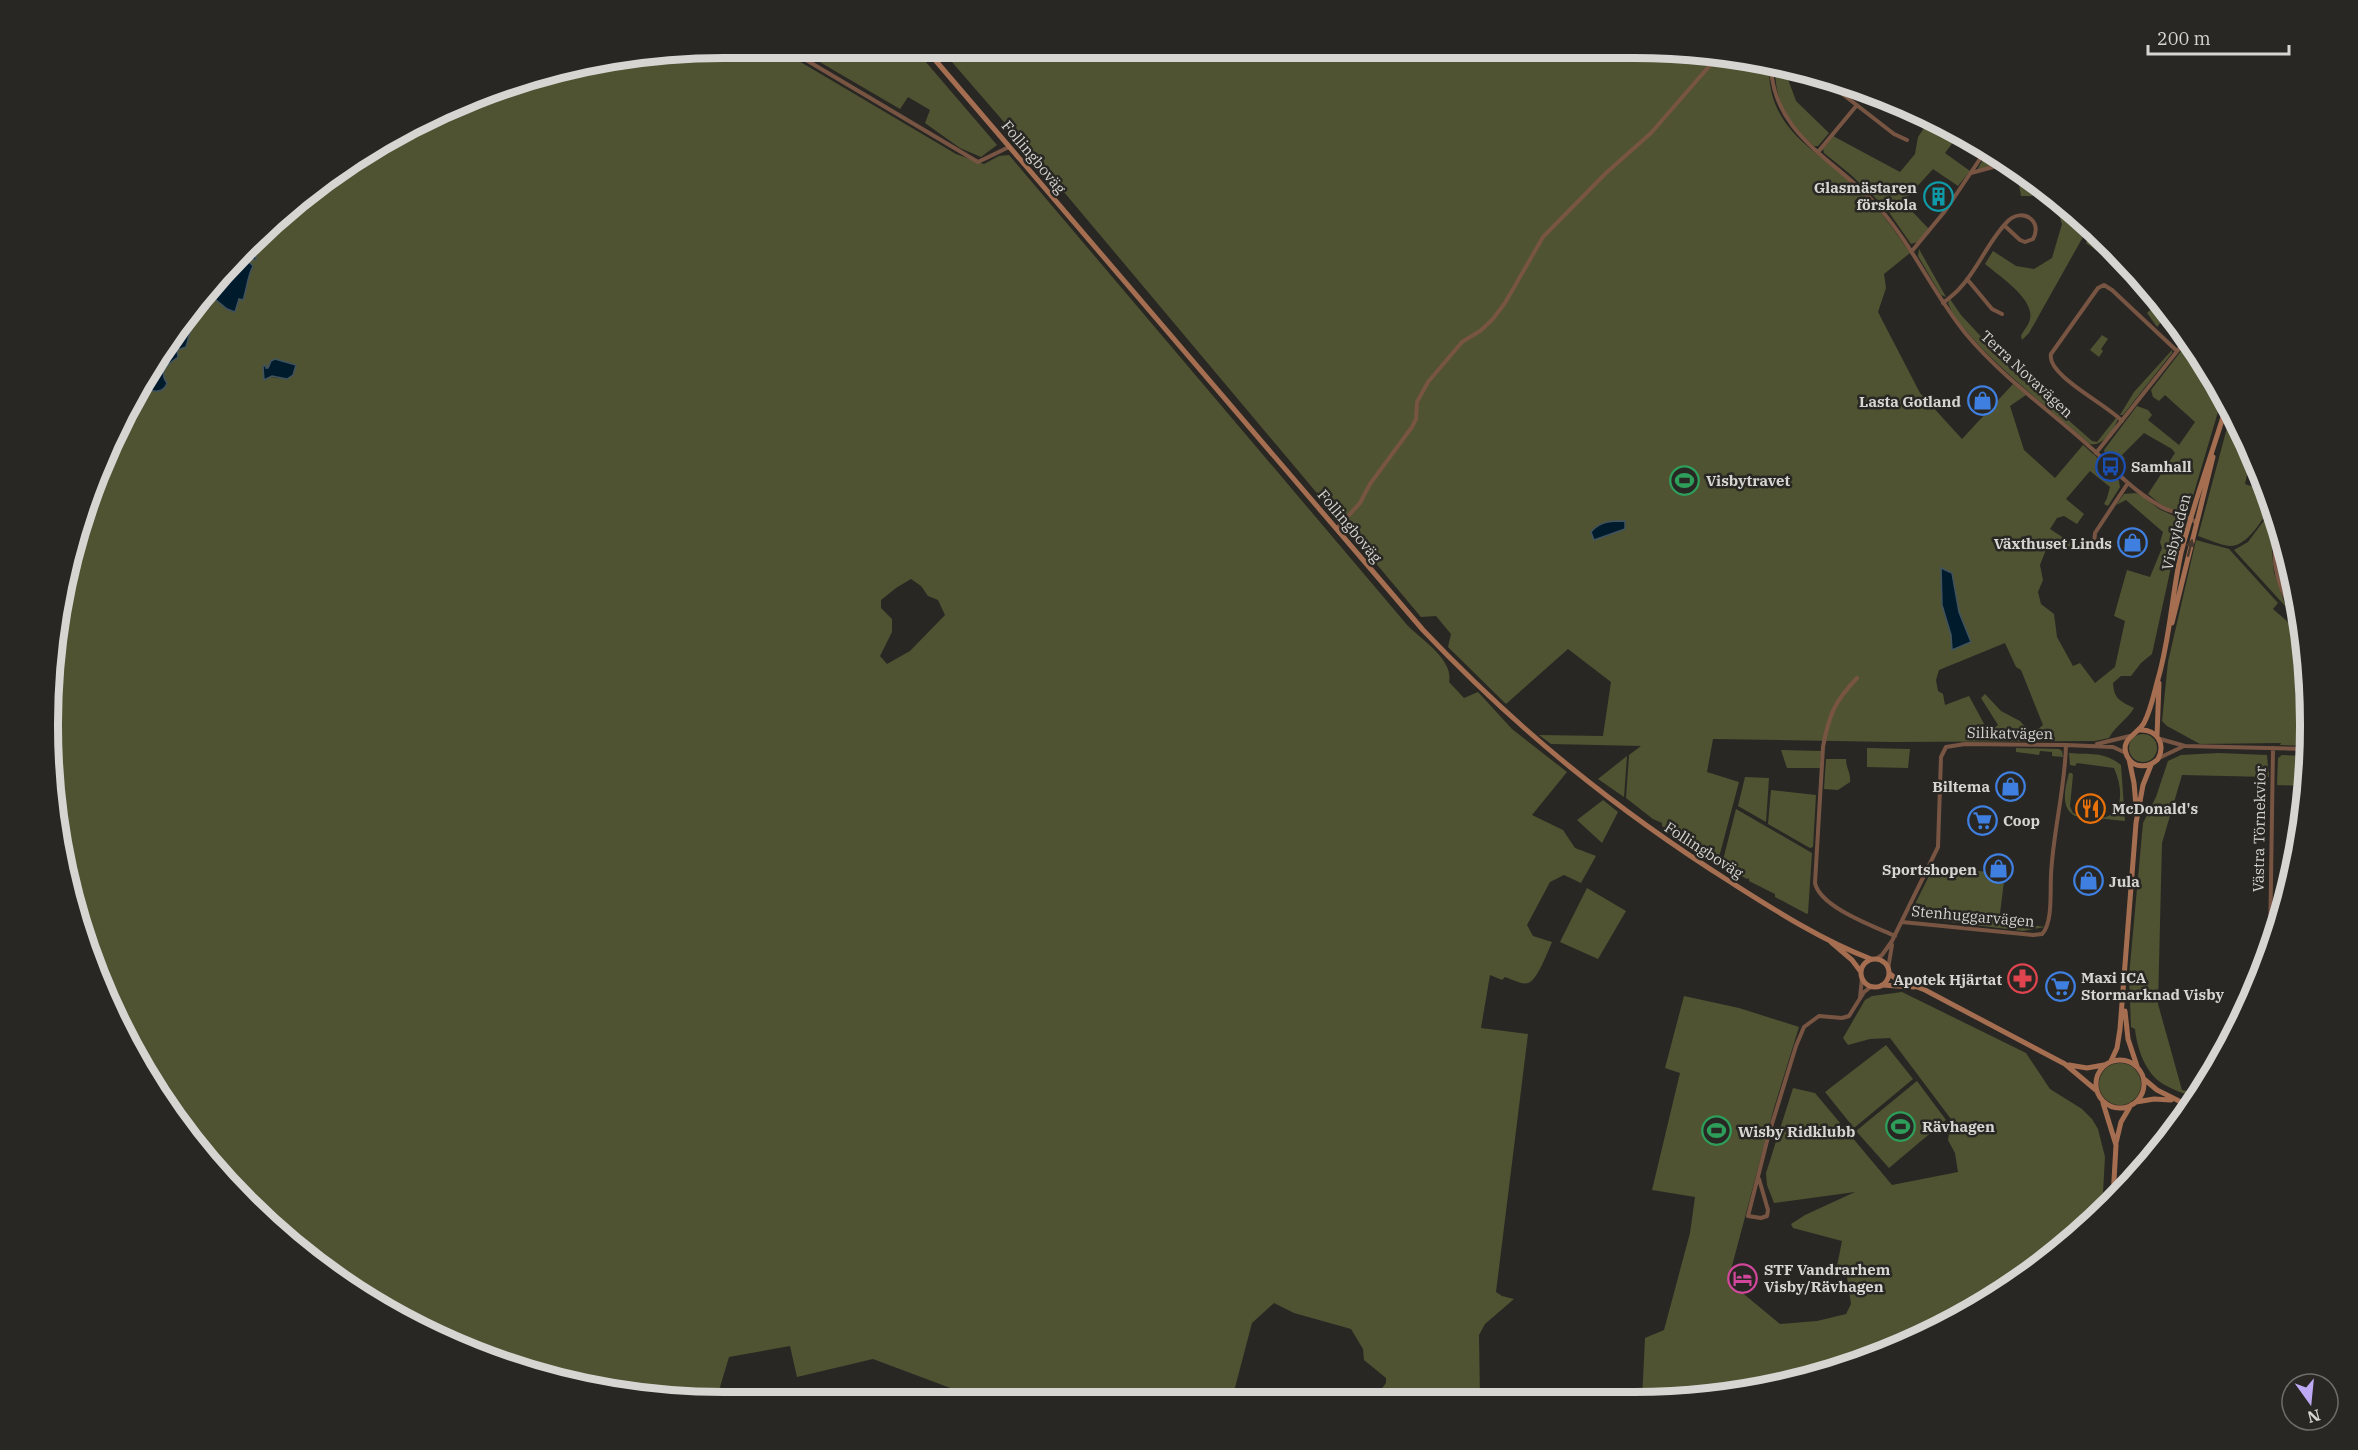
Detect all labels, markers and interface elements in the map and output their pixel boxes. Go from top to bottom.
scale bar [2148,18,2289,56]
text: 200 m [2157,27,2211,50]
street label: Follingboväg [998,116,1070,198]
place label: Glasmästaren förskola [1814,178,1917,214]
building icon: Glasmästaren förskola [1922,180,1954,212]
street label: Terra Novavägen [1977,326,2077,422]
shop icon: Lasta Gotland [1966,385,1998,417]
place label: Lasta Gotland [1859,392,1962,411]
bus stop icon: Samhall [2094,450,2126,482]
place label: Samhall [2131,457,2192,476]
sports icon: Visbytravet [1669,464,1701,496]
place label: Visbytravet [1706,471,1791,490]
street label: Follingboväg [1314,485,1386,567]
street label: Visbyleden [2157,491,2195,572]
shop icon: Växthuset Linds [2117,527,2149,559]
place label: Växthuset Linds [1994,534,2112,553]
one-way arrow [2186,539,2196,558]
street label: Silikatvägen [1967,723,2054,743]
street label: Västra Törnekvior [2248,765,2270,892]
shop icon: Biltema [1995,770,2027,802]
place label: Biltema [1932,777,1990,796]
restaurant icon: McDonald's [2075,792,2107,824]
place label: McDonald's [2112,799,2198,818]
supermarket icon: Coop [1966,804,1998,836]
place label: Coop [2003,811,2040,830]
street label: Follingboväg [1661,817,1747,883]
shop icon: Sportshopen [1982,853,2014,885]
place label: Sportshopen [1882,860,1977,879]
shop icon: Jula [2072,865,2104,897]
place label: Jula [2109,872,2140,891]
street label: Stenhuggarvägen [1911,901,2036,931]
pharmacy icon: Apotek Hjärtat [2007,963,2039,995]
place label: Maxi ICA Stormarknad Visby [2081,968,2224,1004]
place label: Apotek Hjärtat [1894,970,2002,989]
supermarket icon: Maxi ICA Stormarknad Visby [2044,970,2076,1002]
sports icon: Rävhagen [1885,1110,1917,1142]
sports icon: Wisby Ridklubb [1701,1115,1733,1147]
place label: Rävhagen [1922,1117,1995,1136]
place label: Wisby Ridklubb [1738,1122,1855,1141]
place label: STF Vandrarhem Visby/Rävhagen [1764,1260,1891,1296]
hotel icon: STF Vandrarhem Visby/Rävhagen [1727,1262,1759,1294]
north arrow [2280,1372,2340,1432]
text: N [2305,1405,2323,1428]

